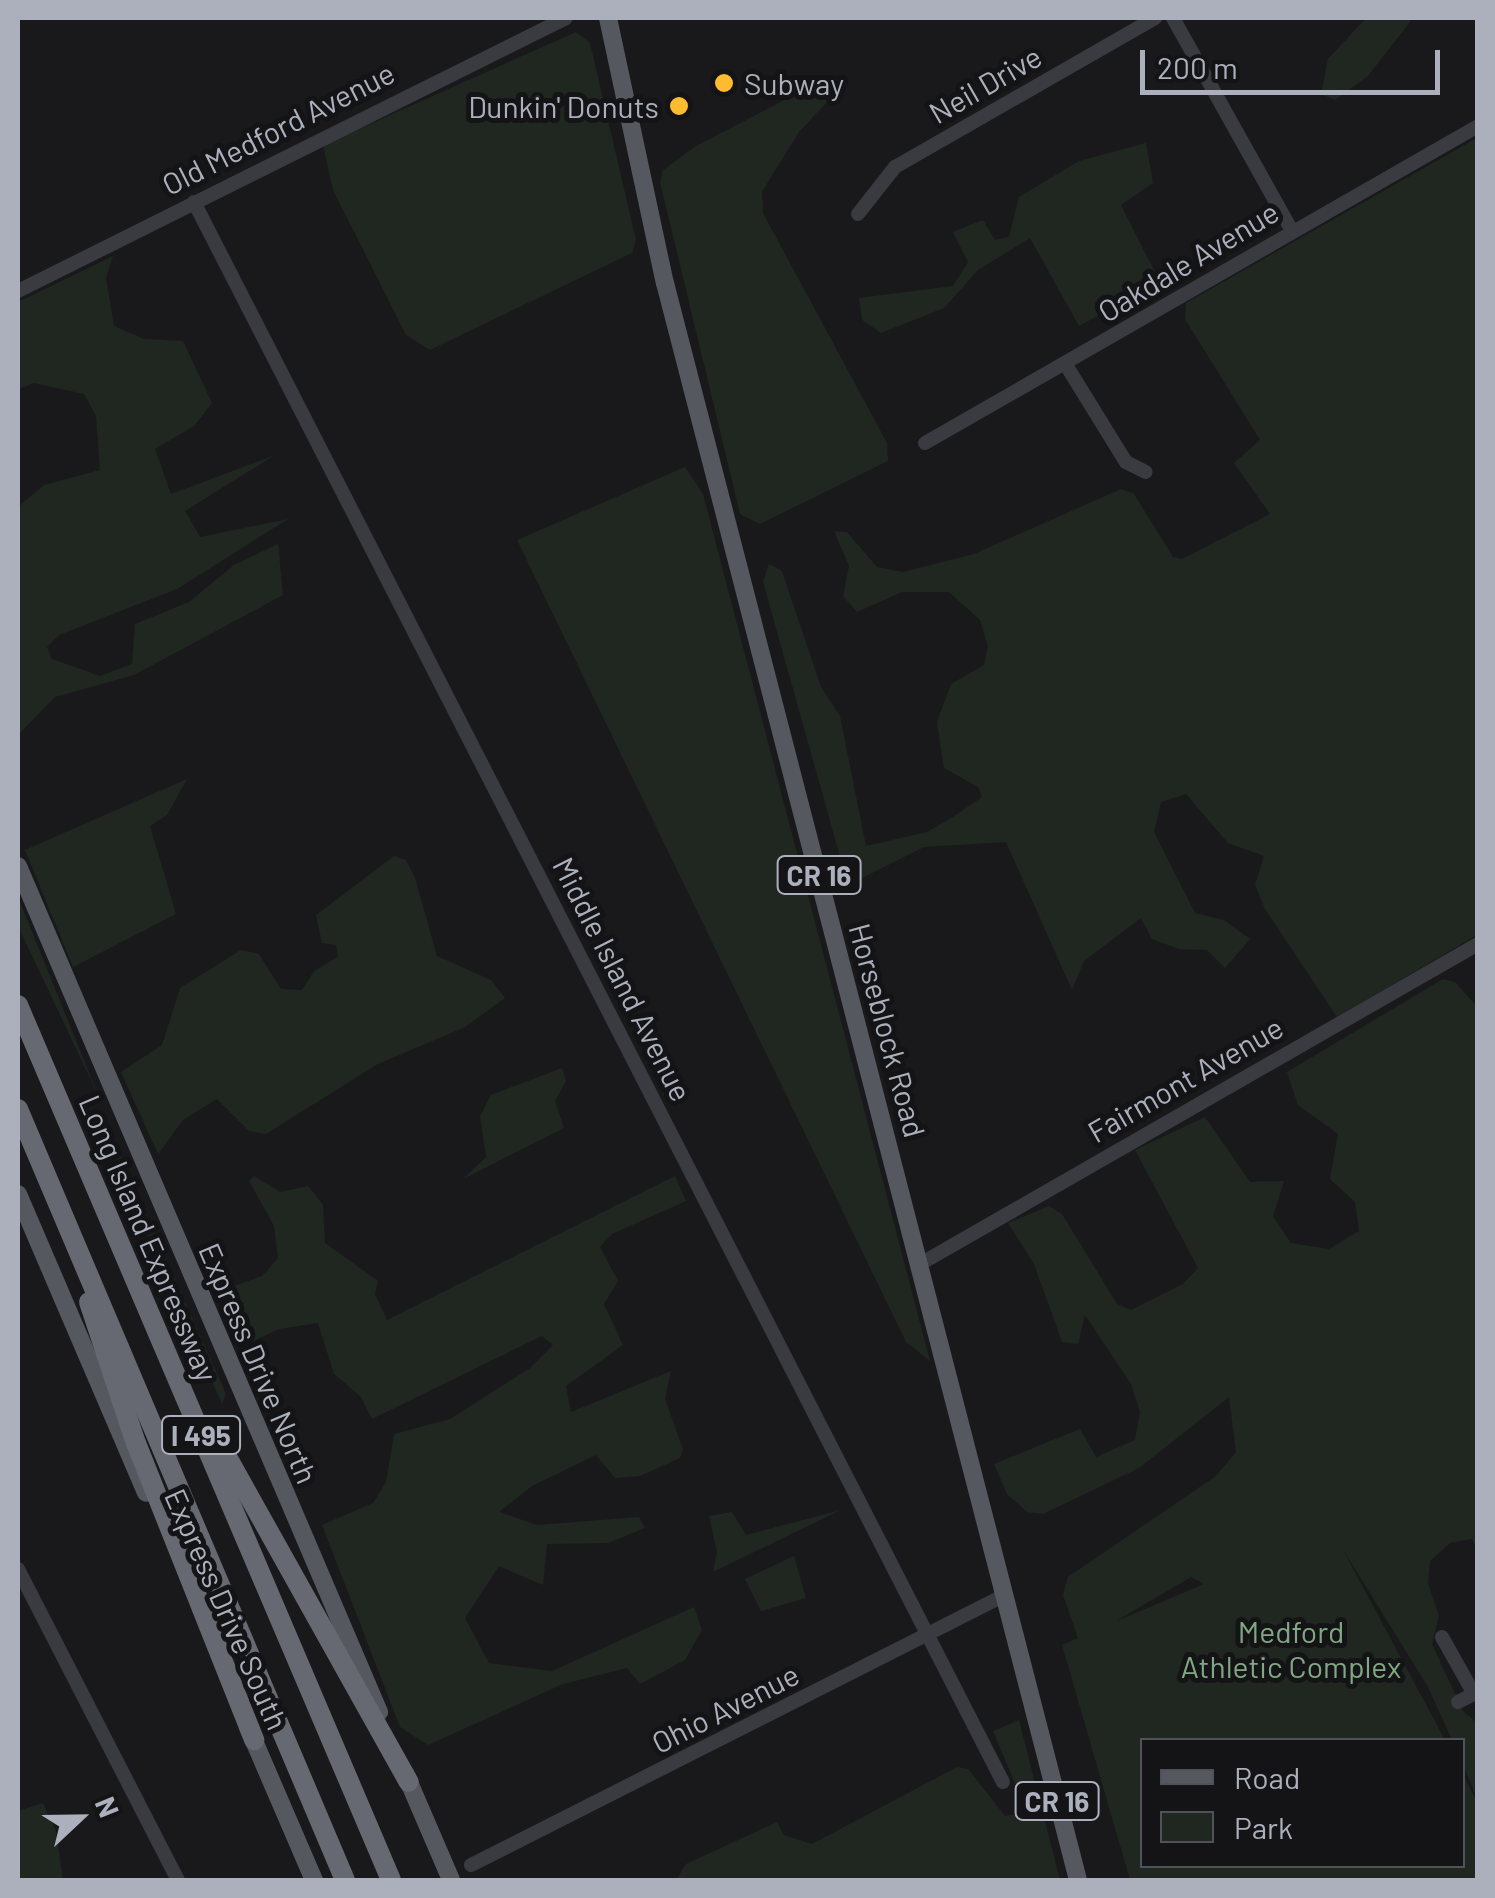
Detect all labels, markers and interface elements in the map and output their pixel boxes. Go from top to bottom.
scale bar [1145,30,1445,92]
street label: Neil Drive [922,37,1048,131]
text: 200 m [1157,49,1238,85]
street label: Old Medford Avenue [156,54,400,202]
place label: Subway [744,65,844,101]
marker: Subway [713,72,735,94]
place label: Dunkin' Donuts [468,88,659,124]
marker: Dunkin' Donuts [668,95,690,117]
street label: Oakdale Avenue [1091,193,1285,329]
street label: Middle Island Avenue [546,851,700,1107]
road number: CR 16 [776,852,862,898]
street label: Horseblock Road [842,919,934,1141]
street label: Fairmont Avenue [1081,1009,1289,1149]
street label: Long Island Expressway [72,1089,226,1387]
street label: Express Drive North [192,1237,326,1489]
road number: I 495 [161,1412,241,1458]
street label: Express Drive South [158,1483,296,1735]
park label: Medford Athletic Complex [1181,1613,1401,1684]
street label: Ohio Avenue [645,1656,805,1760]
legend [1140,1738,1465,1868]
text: Road [1234,1759,1300,1795]
north arrow [30,1768,130,1868]
road number: CR 16 [1014,1778,1100,1824]
text: N [89,1792,127,1822]
text: Park [1234,1809,1293,1845]

